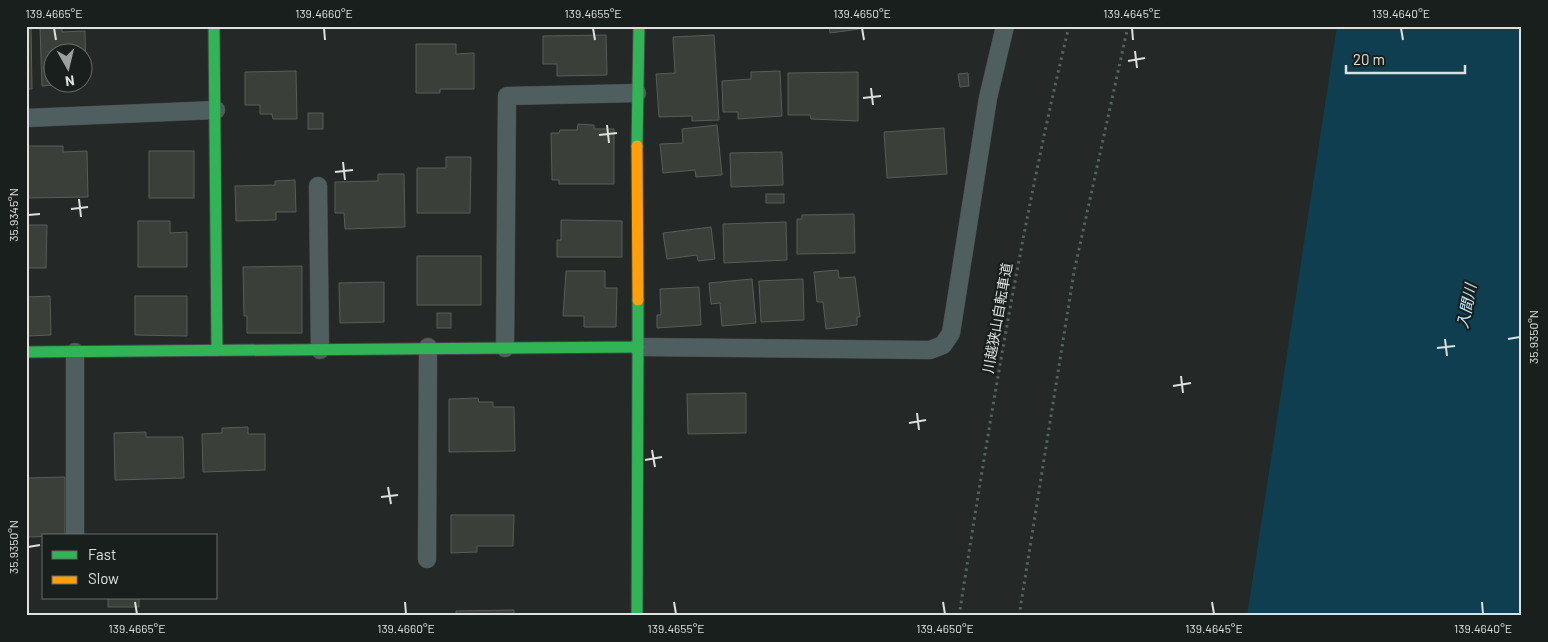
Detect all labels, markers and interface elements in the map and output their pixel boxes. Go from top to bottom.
text: 139.4665°E [26,6,82,20]
text: 139.4660°E [295,6,353,20]
text: 139.4655°E [565,6,621,20]
text: 139.4650°E [833,6,891,20]
text: 139.4645°E [1103,6,1161,20]
text: 139.4640°E [1372,6,1430,20]
north arrow [42,42,92,92]
scale bar [1346,42,1464,74]
text: 20 m [1353,50,1385,68]
text: N [64,72,76,90]
text: 35.9345°N [6,188,20,242]
street label: 川越狭山自転車道 [979,261,1015,375]
water label: 入間川 [1453,280,1480,330]
text: 35.9350°N [1526,310,1540,364]
text: 35.9350°N [6,520,20,574]
legend [42,534,218,600]
text: Fast [88,545,116,563]
text: Slow [88,569,119,587]
text: 139.4665°E [109,621,165,635]
text: 139.4660°E [377,621,435,635]
text: 139.4655°E [648,621,704,635]
text: 139.4650°E [916,621,974,635]
text: 139.4645°E [1185,621,1243,635]
text: 139.4640°E [1454,621,1512,635]

